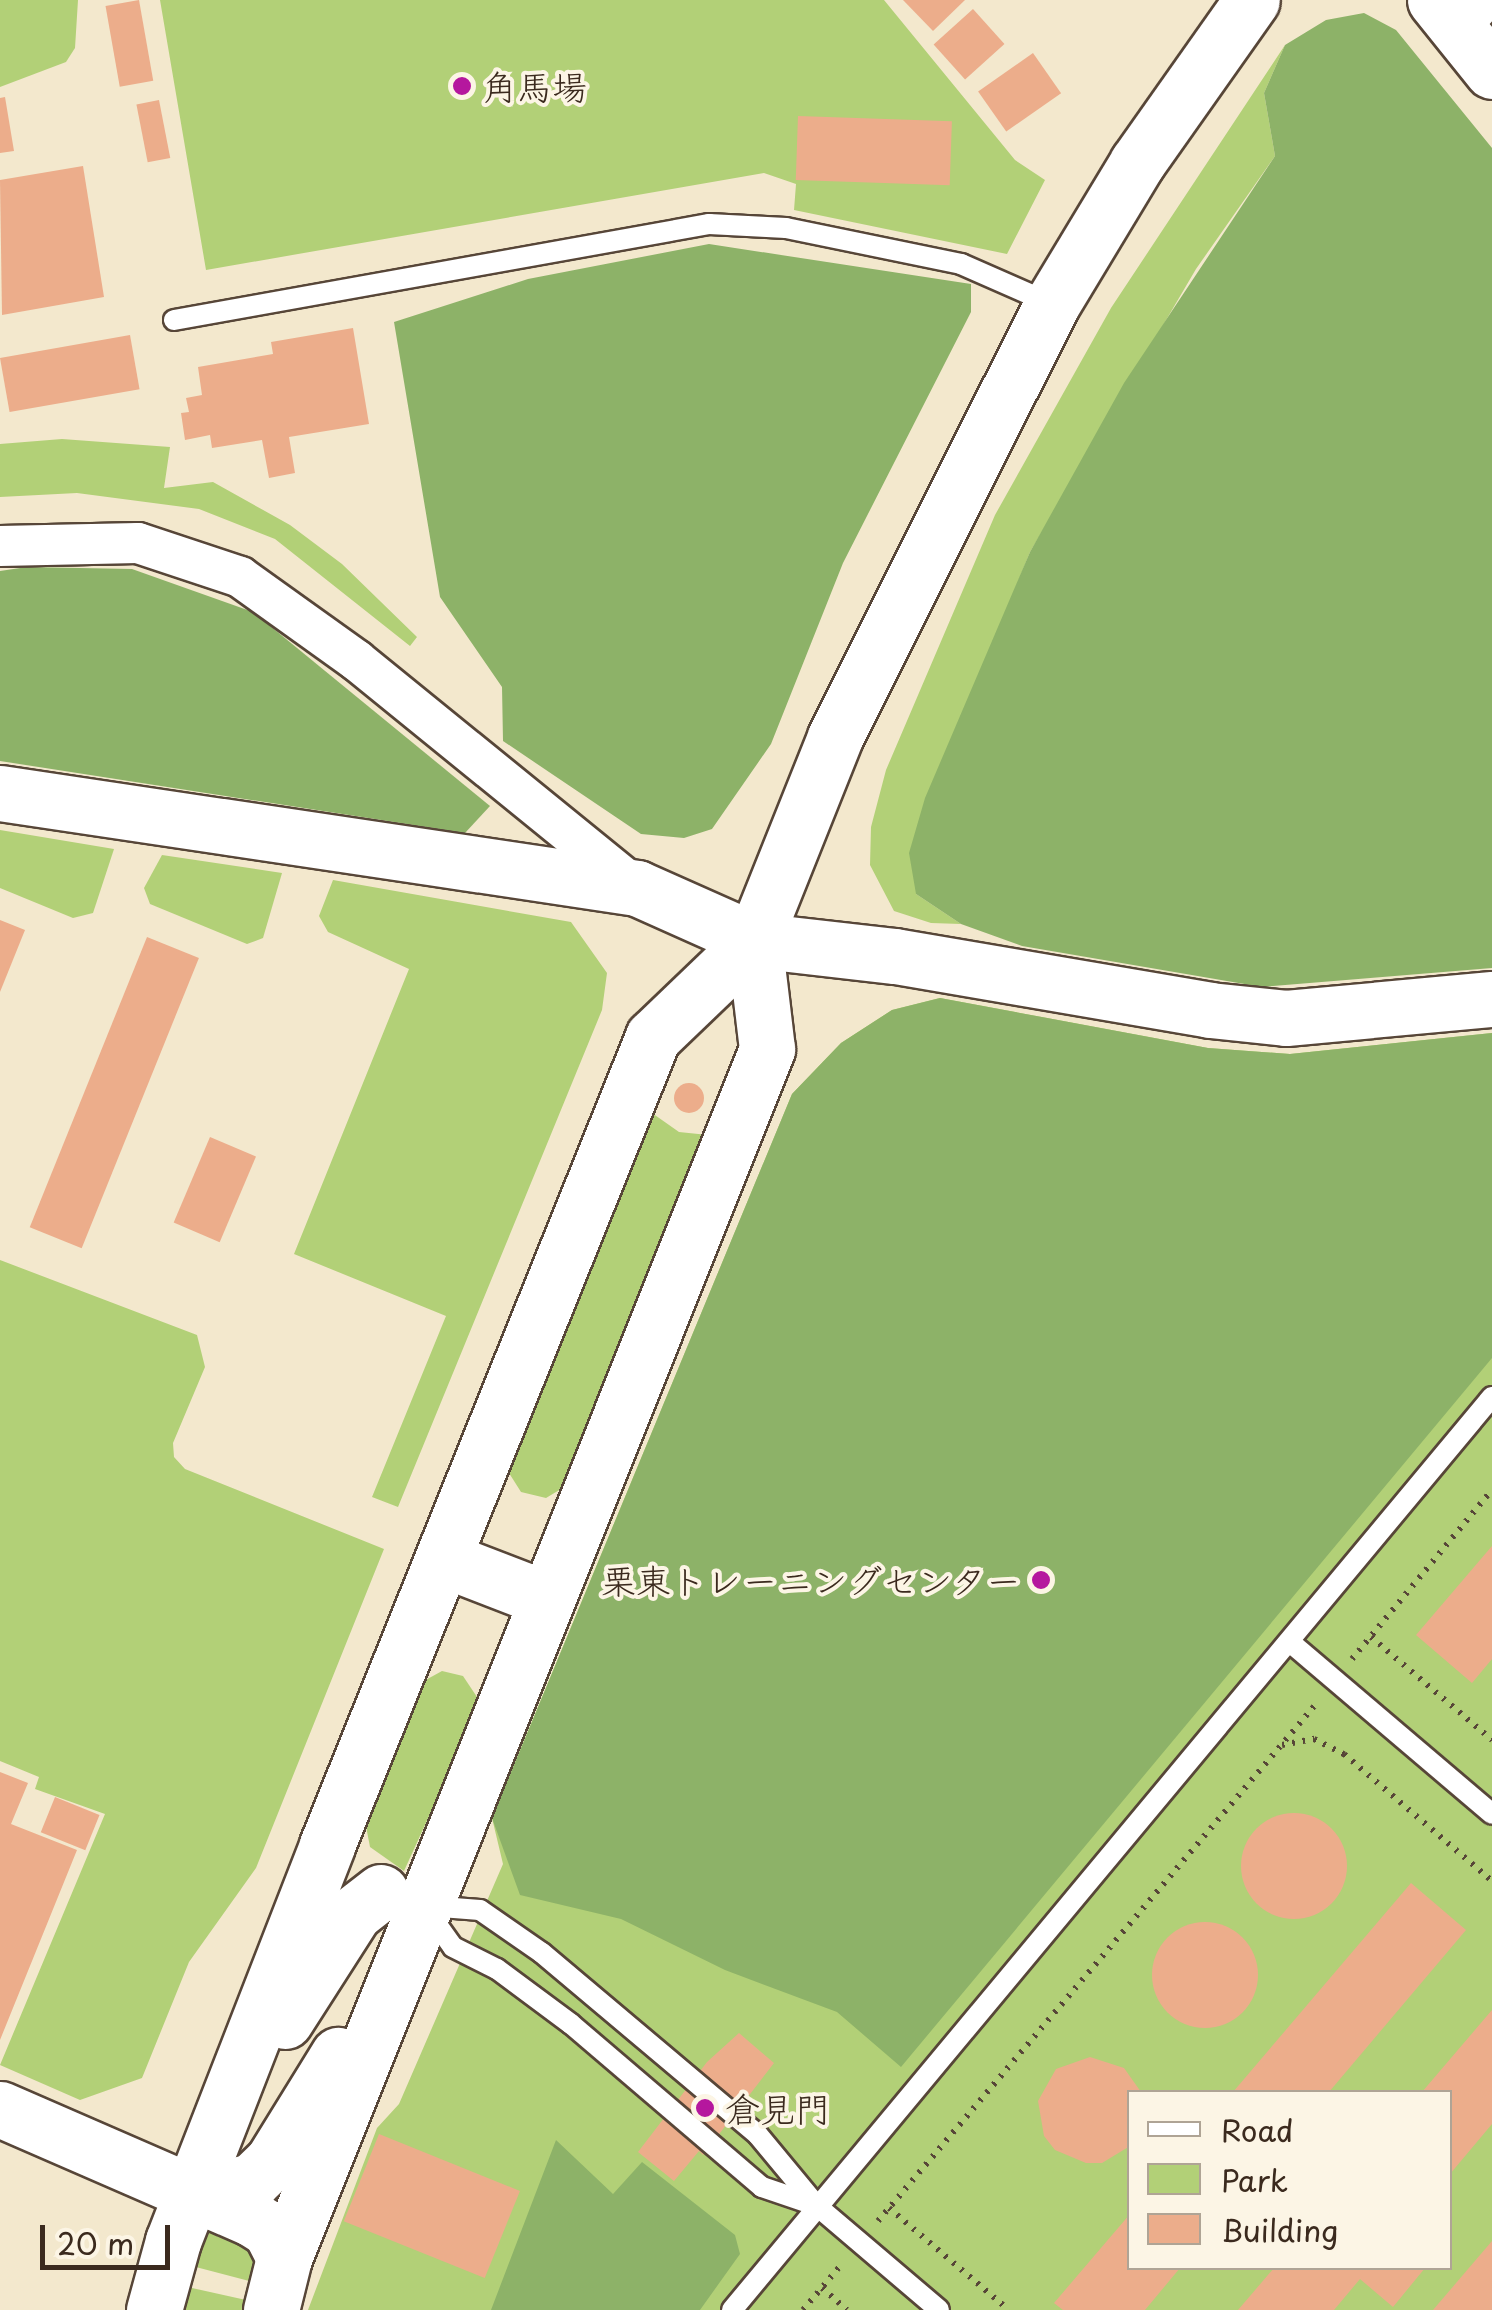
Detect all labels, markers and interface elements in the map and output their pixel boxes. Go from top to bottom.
place label: 角馬場 [482,65,587,107]
marker: 角馬場 [451,75,473,97]
place label: 栗東トレーニングセンター [600,1559,1021,1601]
marker: 栗東トレーニングセンター [1030,1569,1052,1591]
place label: 倉見門 [725,2087,830,2129]
legend [1127,2090,1452,2270]
marker: 倉見門 [694,2097,716,2119]
text: Road [1221,2107,1294,2152]
text: Park [1221,2157,1288,2202]
scale bar [45,2205,175,2267]
text: Building [1221,2207,1338,2252]
text: 20 m [57,2220,134,2265]

